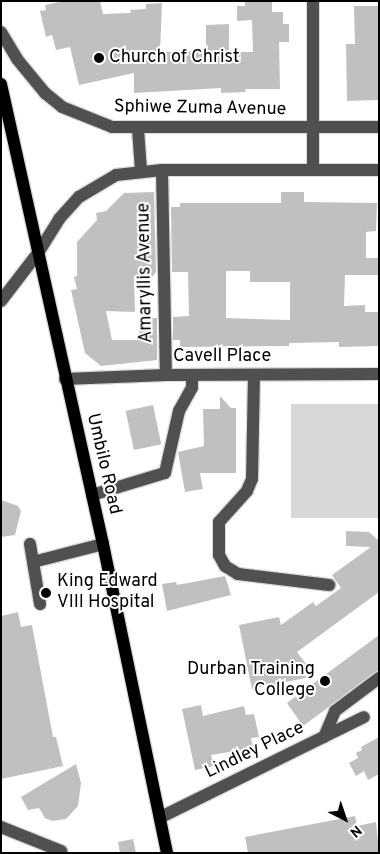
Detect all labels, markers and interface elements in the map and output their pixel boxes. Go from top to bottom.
place label: Church of Christ [109,47,240,69]
marker: Church of Christ [93,52,105,64]
street label: Sphiwe Zuma Avenue [113,97,287,121]
street label: Amaryllis Avenue [134,202,158,344]
street label: Cavell Place [173,346,271,368]
street label: Umbilo Road [81,411,125,517]
place label: King Edward VIII Hospital [57,572,158,614]
marker: King Edward VIII Hospital [39,586,53,600]
place label: Durban Training College [186,660,315,702]
marker: Durban Training College [319,675,331,687]
street label: Lindley Place [202,718,308,784]
north arrow [320,794,370,844]
text: N [346,821,365,840]

